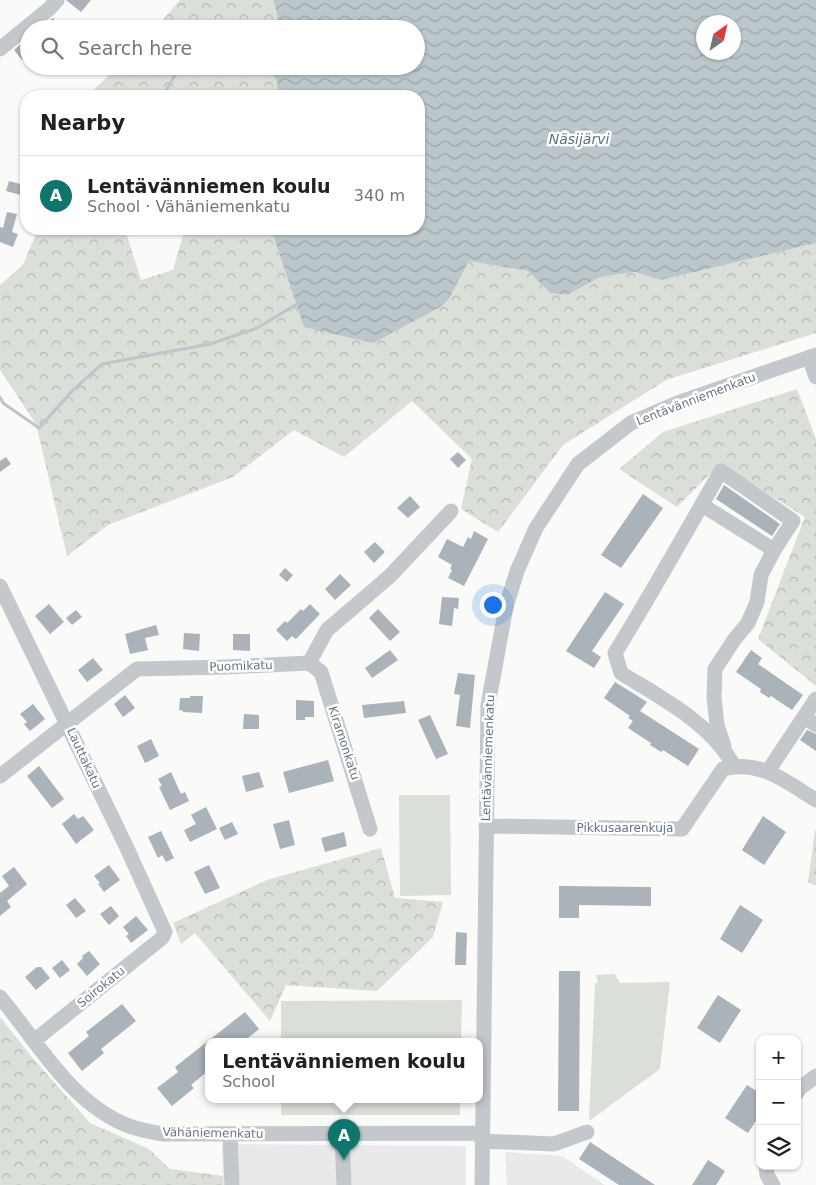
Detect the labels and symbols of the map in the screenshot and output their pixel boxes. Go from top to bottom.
north arrow [696,15,741,60]
water label: Näsijärvi [549,131,609,147]
street label: Lentävänniemenkatu [634,370,758,428]
your location [480,592,506,618]
street label: Puomikatu [209,658,273,674]
street label: Lentävänniemenkatu [479,694,497,822]
street label: Kiramonkatu [326,704,362,782]
street label: Lauttakatu [64,726,104,790]
street label: Pikkusaarenkuja [577,821,673,835]
street label: Soirokatu [75,964,127,1010]
pin: A [328,1119,360,1160]
street label: Vähäniemenkatu [162,1125,264,1141]

